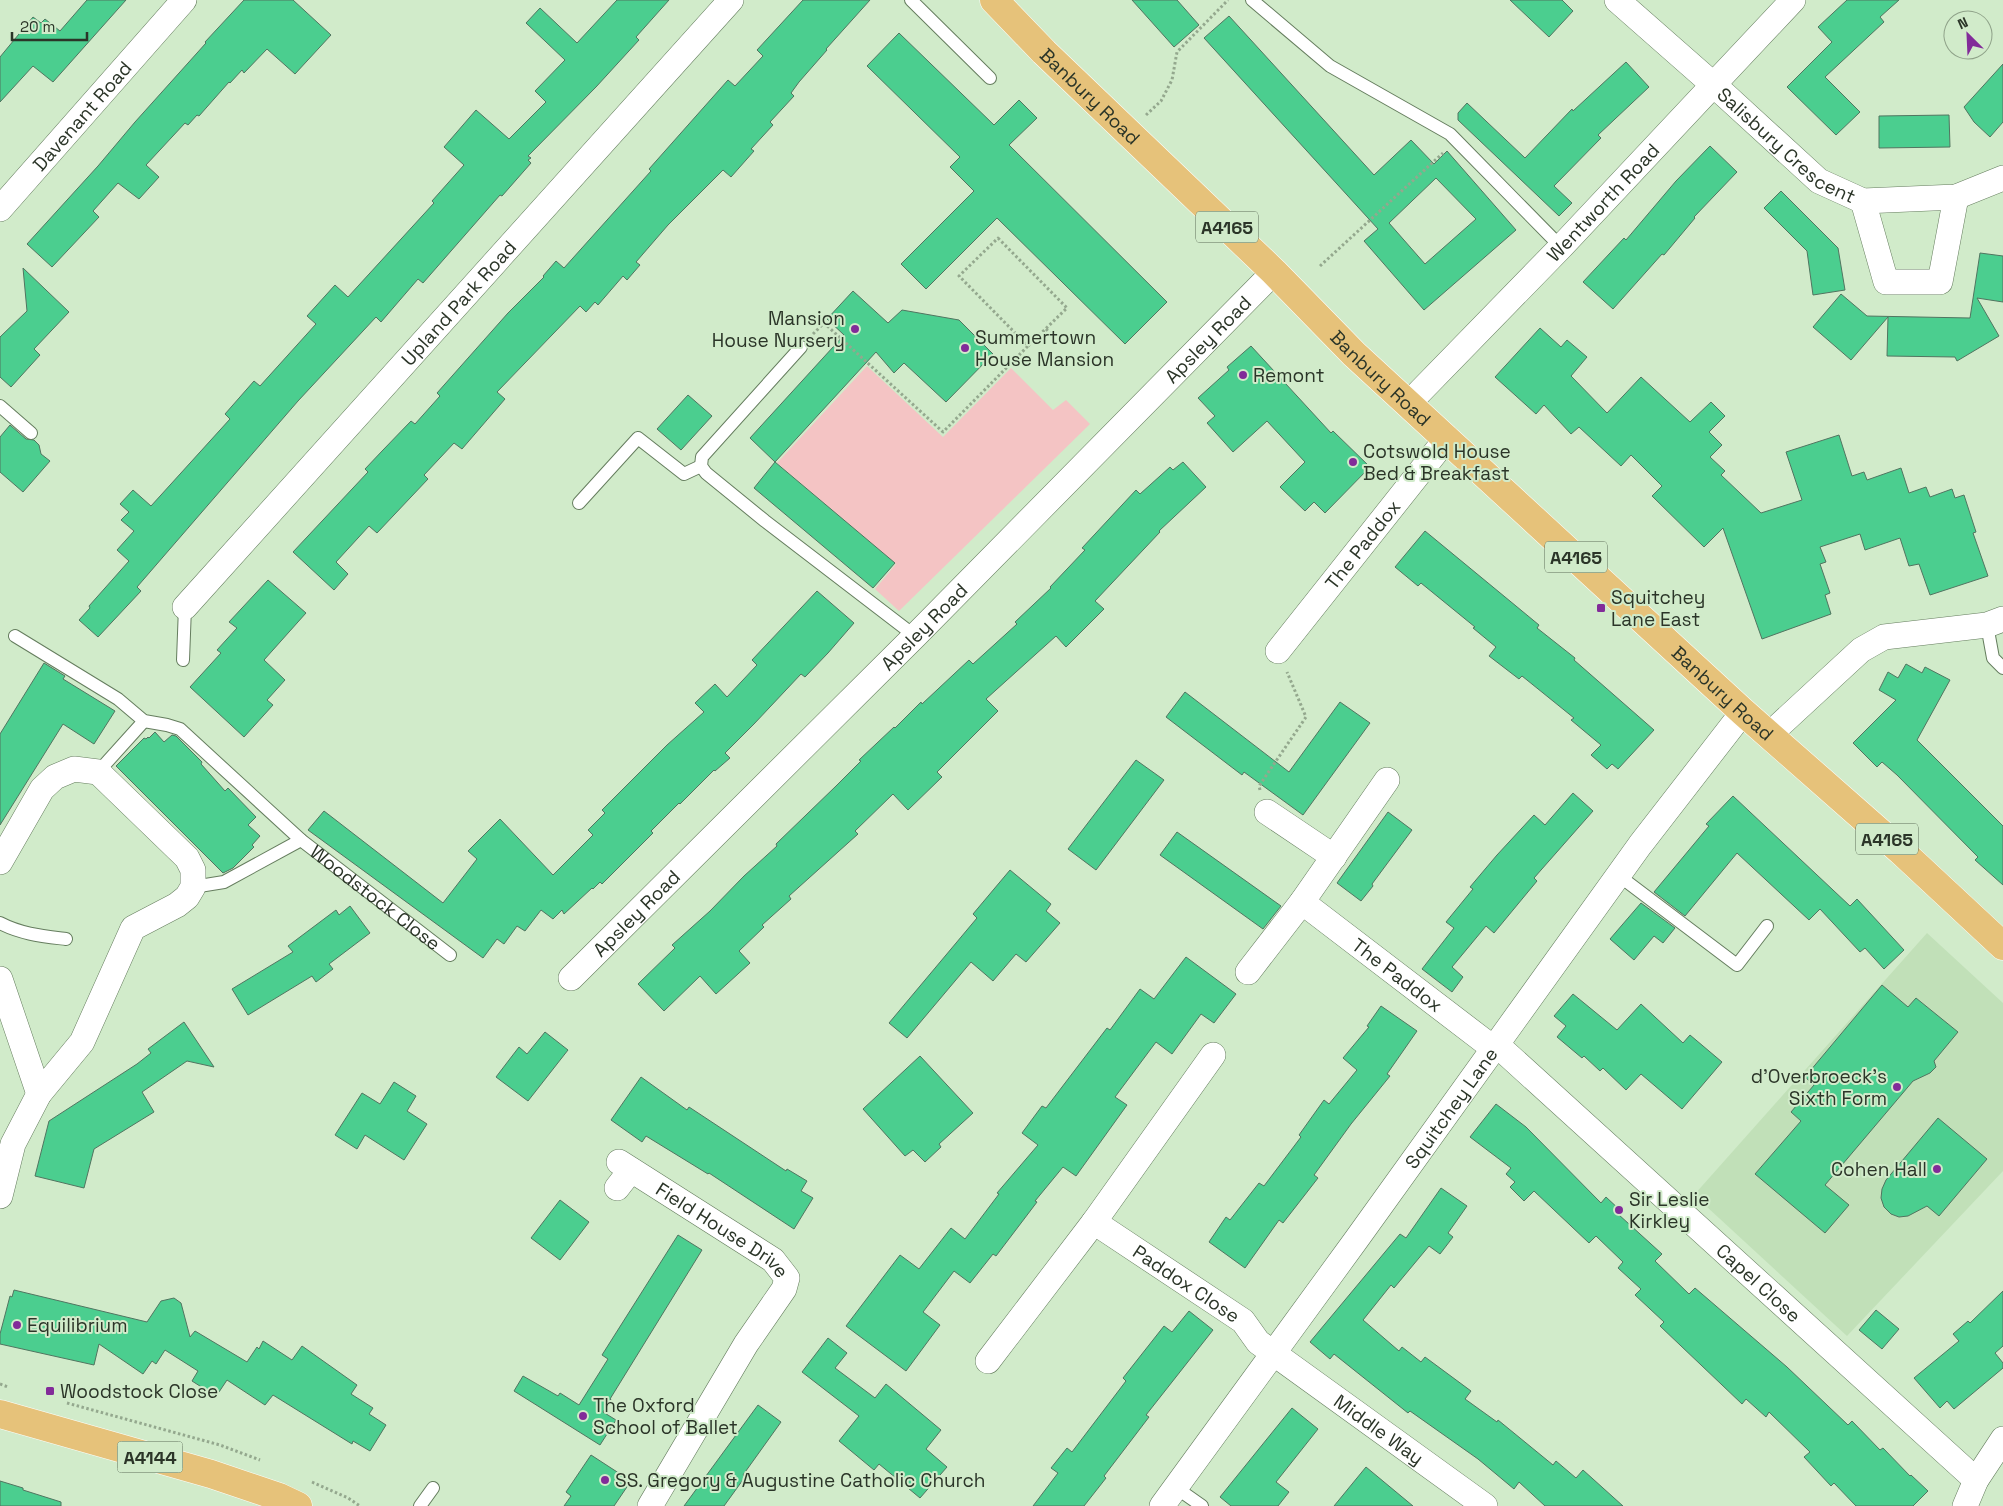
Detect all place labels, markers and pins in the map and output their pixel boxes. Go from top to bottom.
place label: Mansion House Nursery [712,306,845,353]
marker: Mansion House Nursery [849,323,861,335]
place label: Summertown House Mansion [975,325,1114,372]
marker: Summertown House Mansion [959,342,971,354]
place label: Remont [1253,363,1324,388]
marker: Remont [1237,369,1249,381]
place label: Cotswold House Bed & Breakfast [1363,439,1511,486]
marker: Cotswold House Bed & Breakfast [1347,456,1359,468]
place label: Squitchey Lane East [1611,585,1705,632]
marker: Squitchey Lane East [1595,602,1607,614]
place label: d'Overbroeck's Sixth Form [1751,1064,1887,1111]
marker: d'Overbroeck's Sixth Form [1891,1081,1903,1093]
place label: Cohen Hall [1831,1157,1927,1182]
marker: Cohen Hall [1931,1163,1943,1175]
place label: Sir Leslie Kirkley [1629,1187,1709,1234]
marker: Sir Leslie Kirkley [1613,1204,1625,1216]
place label: Equilibrium [27,1313,128,1338]
marker: Equilibrium [11,1319,23,1331]
place label: Woodstock Close [60,1379,218,1404]
marker: Woodstock Close [44,1385,56,1397]
place label: The Oxford School of Ballet [593,1393,738,1440]
marker: The Oxford School of Ballet [577,1410,589,1422]
place label: SS. Gregory & Augustine Catholic Church [615,1468,985,1493]
marker: SS. Gregory & Augustine Catholic Church [599,1474,611,1486]

